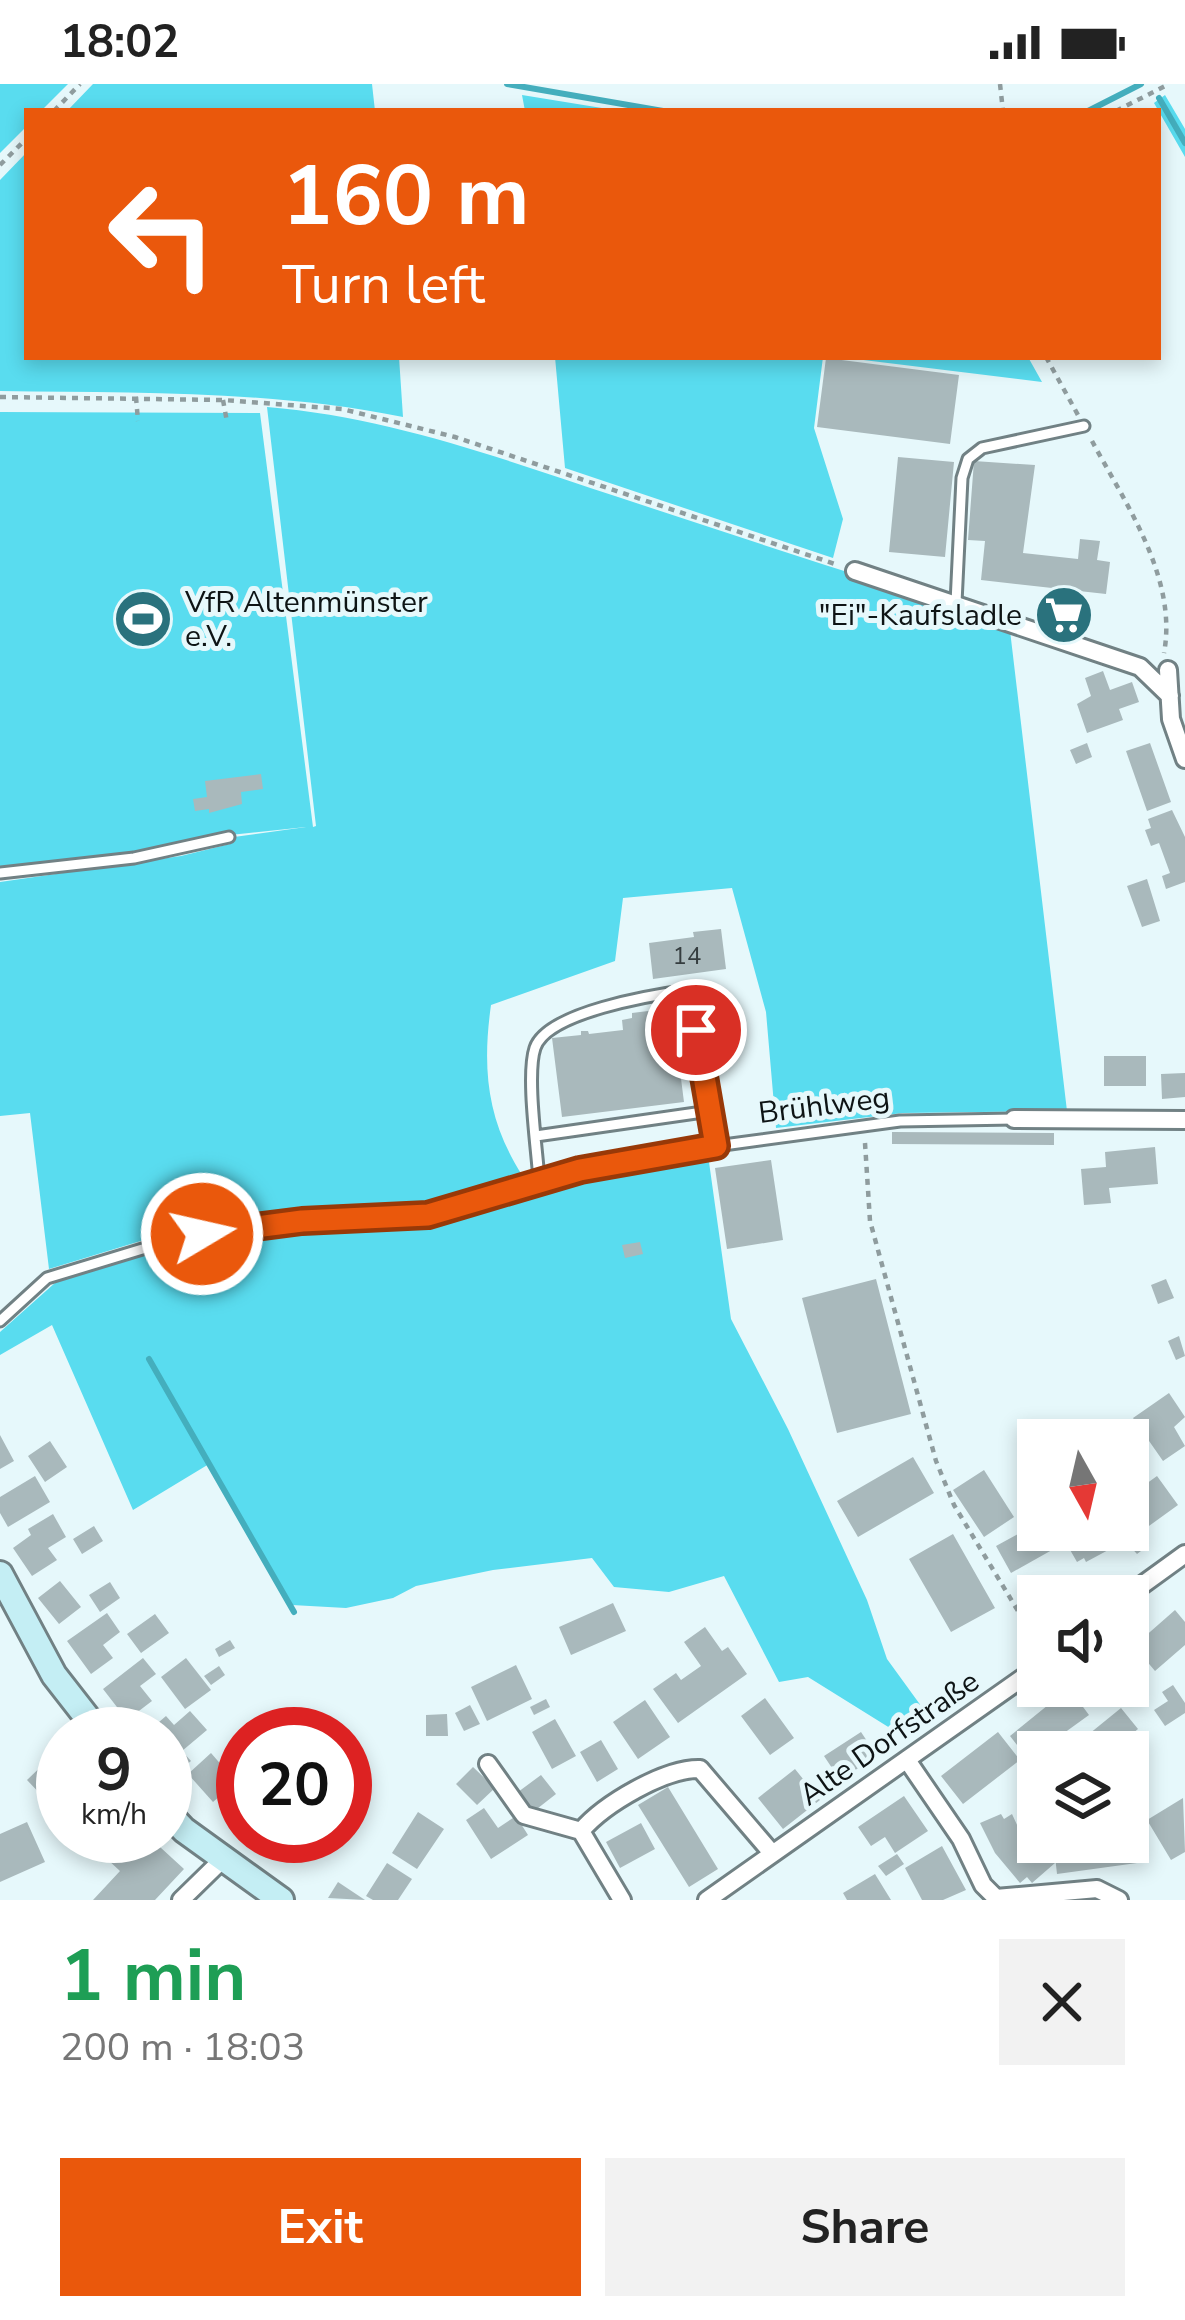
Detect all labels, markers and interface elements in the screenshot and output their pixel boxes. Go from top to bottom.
text: 18:02 [60,12,179,73]
text: 160 m [282,139,530,254]
icon: left [84,156,240,312]
text: Turn left [282,248,485,322]
place label: VfR Altenmünster e.V. [184,582,428,657]
supermarket icon: "Ei"-Kaufsladle [1033,584,1095,646]
sports icon: VfR Altenmünster e.V. [112,588,174,650]
place label: "Ei"-Kaufsladle [819,595,1022,636]
house number: 14 [673,940,701,972]
pin [645,979,747,1081]
icon: arrive [663,997,729,1063]
street label: Brühlweg [756,1077,892,1134]
position arrow [139,1171,265,1297]
north arrow [1017,1419,1149,1551]
map controls [1017,1419,1149,1863]
button: sound [1017,1575,1149,1707]
street label: Alte Dorfstraße [791,1661,987,1816]
speed limit sign: 20 [216,1707,372,1863]
text: 9 [96,1729,132,1811]
button: layers [1017,1731,1149,1863]
text: km/h [81,1794,147,1835]
text: 1 min [60,1927,246,2025]
button: close [999,1939,1125,2065]
text: 200 m · 18:03 [60,2021,305,2074]
button: Exit [60,2158,581,2296]
button: Share [605,2158,1125,2296]

